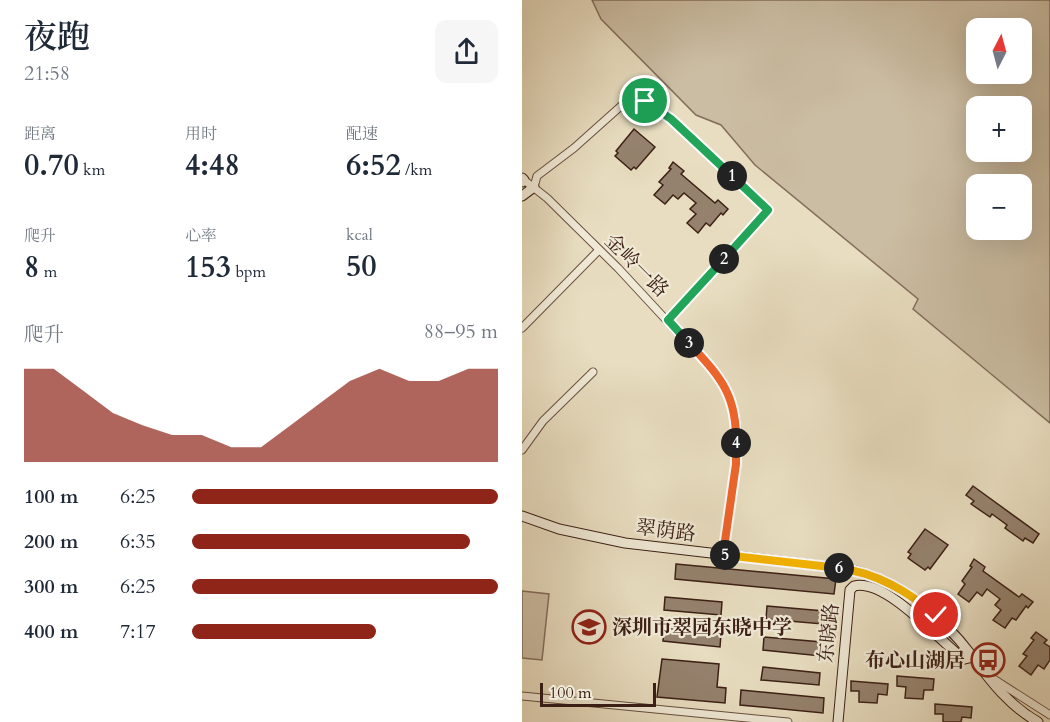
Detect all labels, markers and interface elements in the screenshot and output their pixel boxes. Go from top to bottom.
text: 夜跑 [24,15,90,60]
north arrow [966,18,1032,84]
map controls [966,18,1032,240]
button: share [435,20,498,83]
text: 21:58 [24,60,70,87]
pin [619,75,670,126]
icon: arrive [628,84,661,117]
button: + [966,96,1032,162]
text: 距离 [24,123,56,145]
text: 用时 [185,123,217,145]
text: 配速 [346,123,378,145]
text: 0.70 [24,145,79,186]
text: 4:48 [185,145,240,186]
text: 6:52 [346,145,401,186]
text: km [79,159,105,181]
text: /km [401,159,432,181]
pin: 1 [717,161,747,191]
text: 1 [728,165,736,187]
button: − [966,174,1032,240]
text: kcal [346,224,373,246]
text: 爬升 [24,225,56,247]
text: 心率 [185,225,217,247]
street label: 金岭一路 [599,228,674,303]
pin: 2 [709,244,739,274]
text: 50 [346,246,377,287]
text: 8 [24,247,39,288]
text: 153 [185,247,231,288]
text: 2 [720,248,728,270]
text: m [39,261,57,283]
text: bpm [231,261,266,283]
text: 88–95 m [424,318,498,345]
text: 爬升 [24,321,64,348]
pin: 3 [674,328,704,358]
text: 3 [685,332,693,354]
pin: 4 [721,428,751,458]
text: 4 [732,432,740,454]
text: 100 m [24,483,79,510]
text: 6:25 [120,483,156,510]
street label: 翠荫路 [635,513,697,548]
text: 200 m [24,528,79,555]
text: 6:35 [120,528,156,555]
pin: 5 [710,540,740,570]
text: 5 [721,544,729,566]
pin: 6 [824,553,854,583]
text: 6 [835,557,843,579]
text: 300 m [24,573,79,600]
text: 6:25 [120,573,156,600]
pin [910,589,961,640]
icon: check [919,598,952,631]
street label: 东晓路 [812,602,845,664]
school or university icon: 深圳市翠园东晓中学 [571,609,607,645]
place label: 深圳市翠园东晓中学 [612,614,792,641]
text: 400 m [24,618,79,645]
text: 7:17 [120,618,156,645]
bus stop icon: 布心山湖居 [970,642,1006,678]
place label: 布心山湖居 [865,647,965,674]
scale bar [540,680,656,708]
text: 100 m [549,682,591,704]

